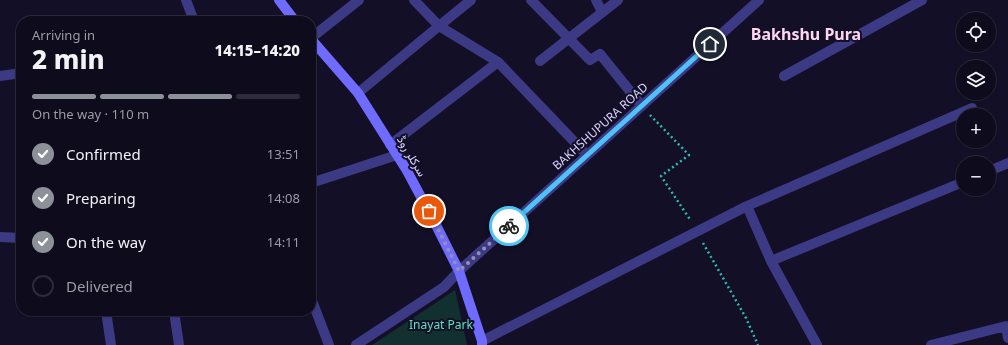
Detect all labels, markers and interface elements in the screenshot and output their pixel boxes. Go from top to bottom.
map controls [956,12,996,196]
button: locate [956,12,996,52]
district label: Bakhshu Pura [751,23,861,45]
text: Arriving in [32,26,95,44]
pin [693,27,727,61]
icon: home [699,33,721,55]
text: 14:15–14:20 [215,40,300,60]
text: 2 min [32,41,105,77]
button: layers [956,60,996,100]
street label: BAKHSHUPURA ROAD [548,78,652,174]
text: On the way · 110 m [32,105,149,123]
button: + [956,108,996,148]
street label: سرکلر روڈ [393,132,431,180]
icon: check [32,143,54,165]
text: Confirmed [66,144,141,164]
text: 13:51 [267,145,300,163]
button: − [956,156,996,196]
icon: check [32,187,54,209]
text: Preparing [66,188,136,208]
text: 14:08 [267,189,300,207]
pin [412,194,446,228]
icon: bag [418,200,440,222]
courier [489,206,529,246]
icon: bike [498,215,520,237]
icon: check [32,231,54,253]
text: On the way [66,232,146,252]
text: 14:11 [267,233,300,251]
text: Delivered [66,276,133,296]
park label: Inayat Park [409,316,474,333]

